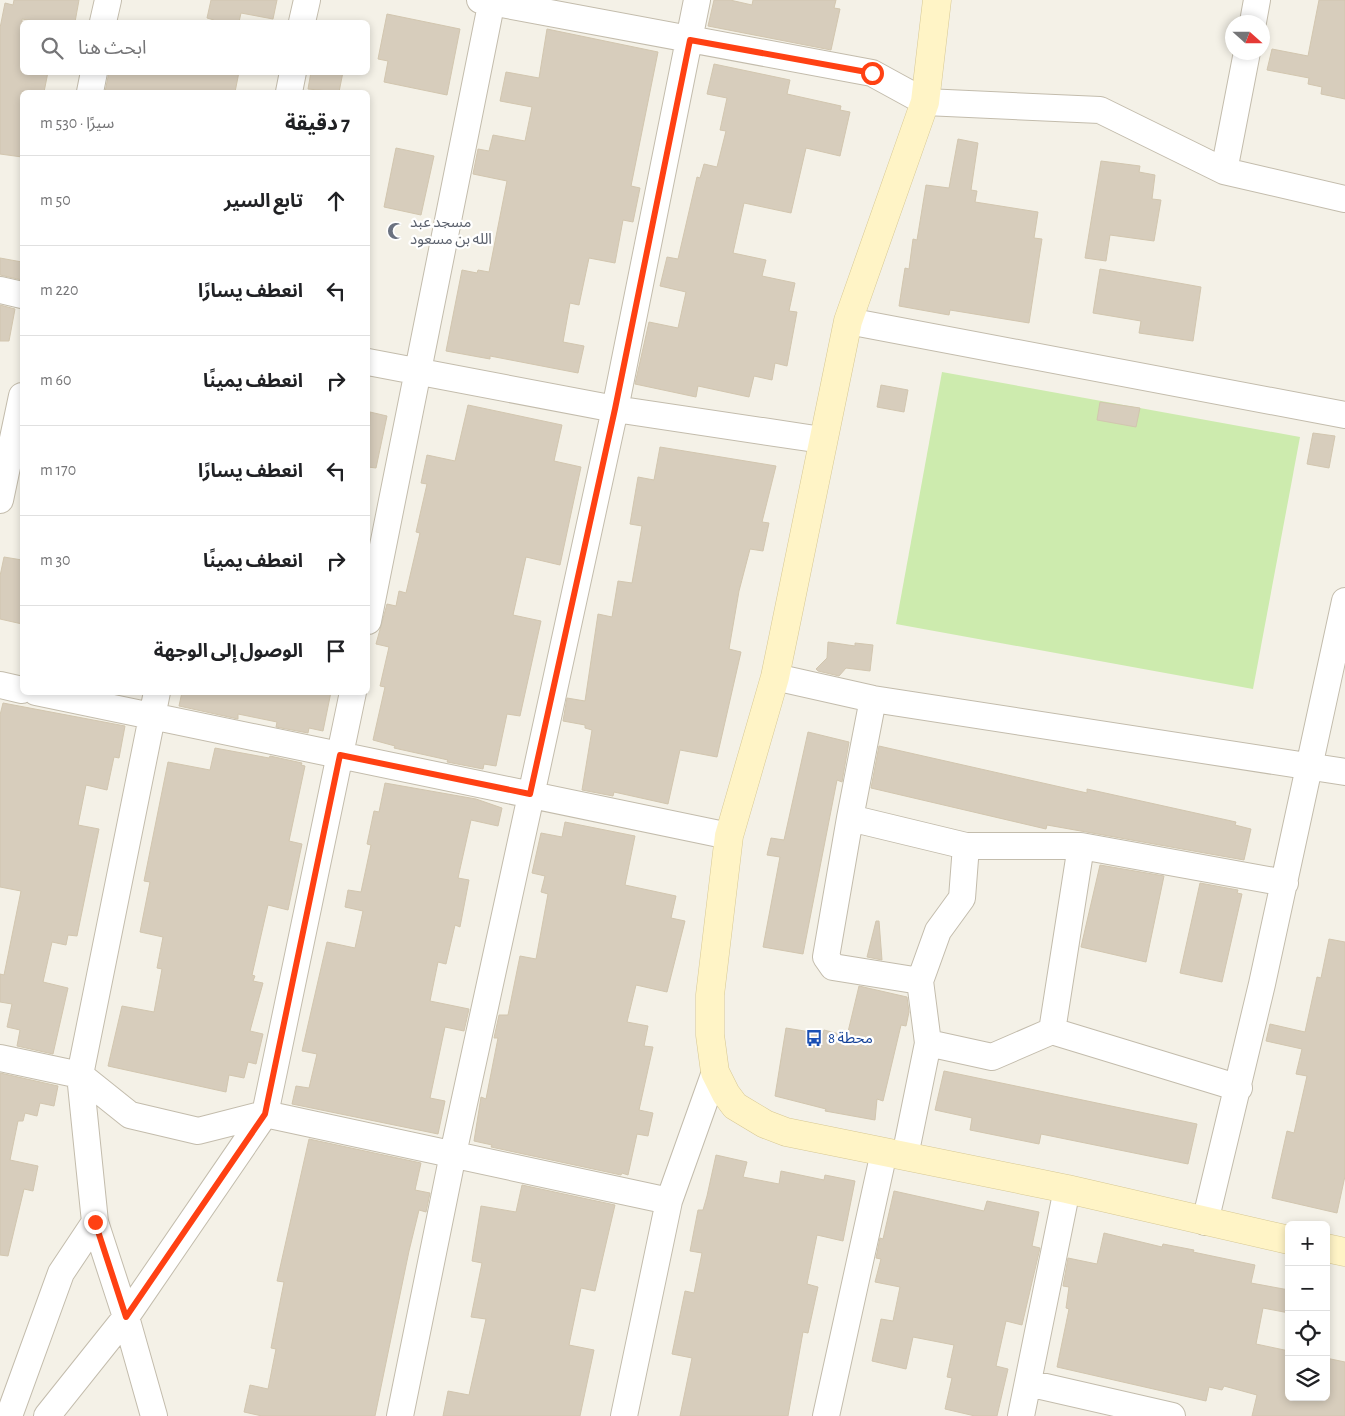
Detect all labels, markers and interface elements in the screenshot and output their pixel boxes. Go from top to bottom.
north arrow [1225,15,1270,60]
search box [20,20,370,75]
icon: search [38,34,66,62]
text: ابحث هنا [78,39,147,58]
route start [861,62,884,85]
text: 7 دقيقة [285,113,350,134]
text: سيرًا · 530 m [40,115,114,131]
icon: ahead [322,187,350,215]
text: 50 m [40,192,71,208]
text: تابع السير [224,192,303,211]
place label: مسجد عبد الله بن مسعود [410,215,492,248]
mosque icon: مسجد عبد الله بن مسعود [386,221,406,241]
icon: left [322,277,350,305]
text: 220 m [40,282,78,298]
text: انعطف يسارًا [198,282,303,301]
icon: right [322,367,350,395]
text: 60 m [40,372,71,388]
text: انعطف يمينًا [203,372,303,391]
icon: left [322,457,350,485]
text: 170 m [40,462,76,478]
text: انعطف يسارًا [198,462,303,481]
icon: right [322,547,350,575]
text: 30 m [40,552,71,568]
text: انعطف يمينًا [203,552,303,571]
icon: arrive [322,637,350,665]
text: الوصول إلى الوجهة [154,642,303,661]
bus stop icon: محطة 8 [804,1028,824,1048]
place label: محطة 8 [828,1031,873,1046]
route end [84,1211,107,1234]
map controls [1285,1221,1330,1401]
button: + [1285,1221,1330,1266]
button: − [1285,1266,1330,1311]
button: locate [1285,1311,1330,1356]
button: layers [1285,1356,1330,1401]

